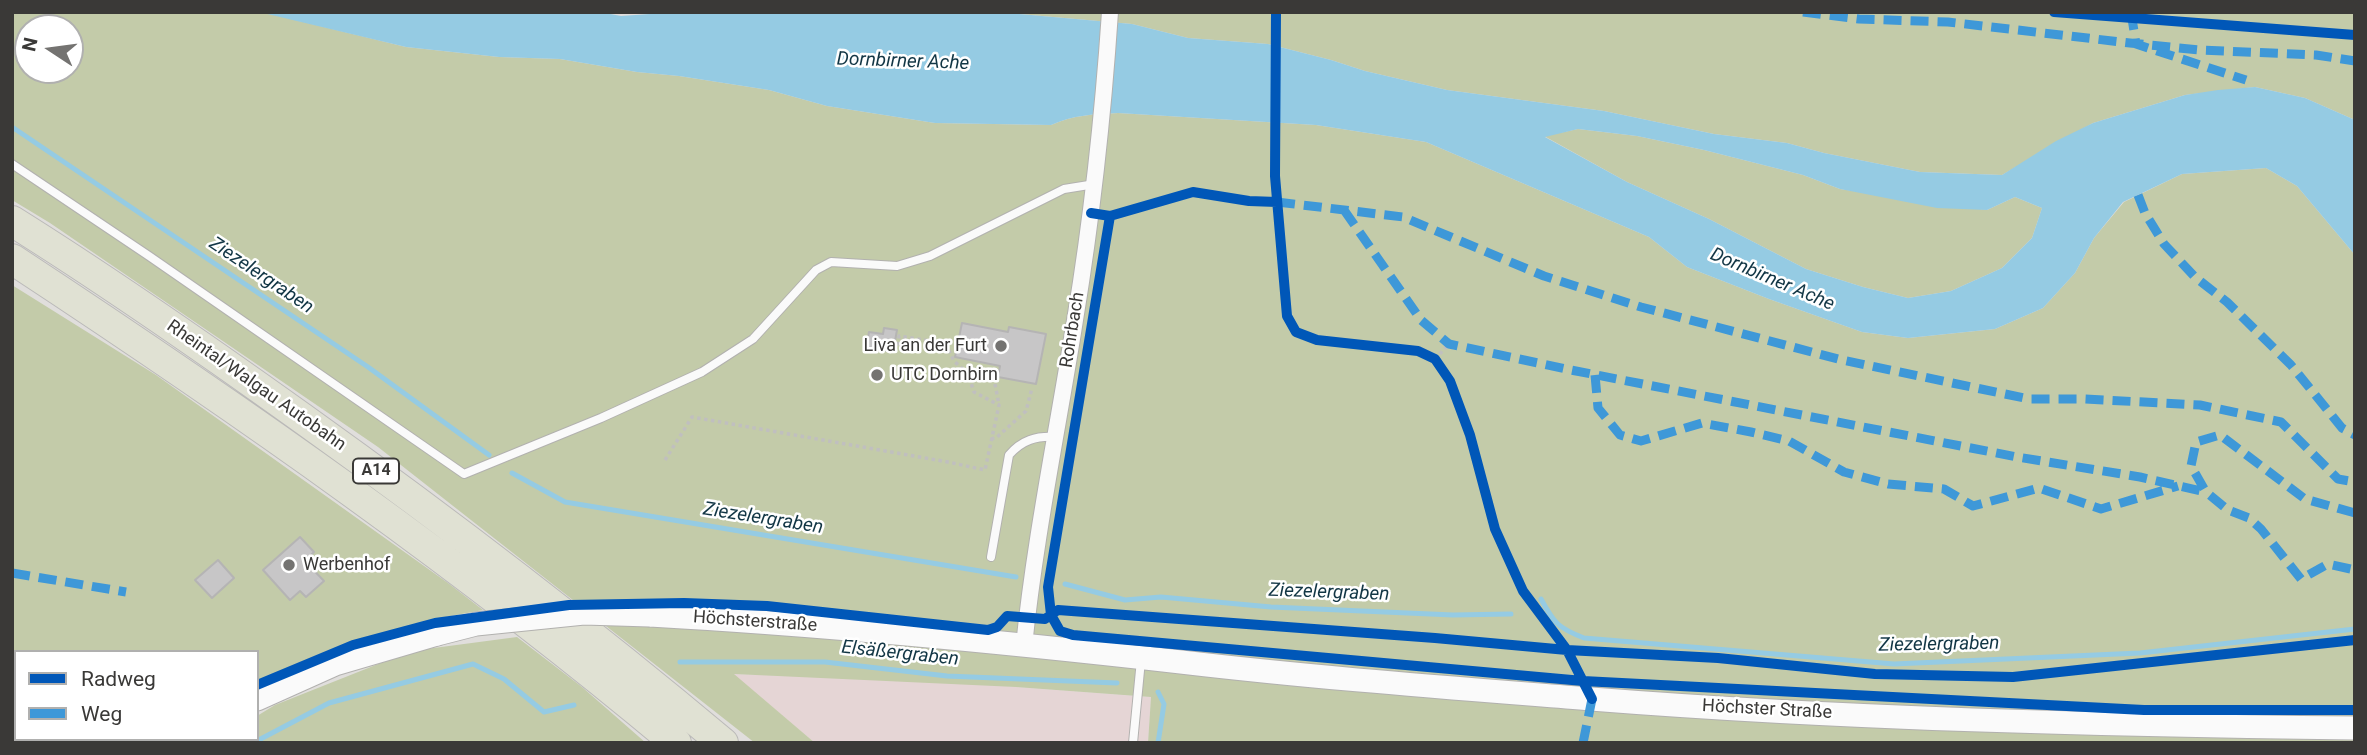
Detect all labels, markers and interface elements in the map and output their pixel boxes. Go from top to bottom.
north arrow [14,14,84,84]
text: N [17,35,43,54]
water label: Dornbirner Ache [836,48,970,76]
water label: Ziezelergraben [204,233,318,319]
water label: Dornbirner Ache [1707,244,1837,316]
street label: Rohrbach [1056,290,1090,370]
street label: Rheintal/Walgau Autobahn [162,316,350,456]
place label: Liva an der Furt [864,335,987,357]
marker: Liva an der Furt [993,338,1009,354]
place label: UTC Dornbirn [891,364,998,386]
marker: UTC Dornbirn [869,367,885,383]
road number: A14 [353,458,399,484]
water label: Ziezelergraben [701,498,825,540]
place label: Werbenhof [303,554,390,576]
marker: Werbenhof [281,557,297,573]
water label: Ziezelergraben [1268,579,1390,607]
street label: Höchsterstraße [692,607,818,637]
water label: Ziezelergraben [1878,633,2000,657]
water label: Elsäßergraben [840,637,960,671]
legend [14,650,259,741]
text: Radweg [81,667,156,691]
street label: Höchster Straße [1701,696,1833,724]
text: Weg [81,702,122,726]

